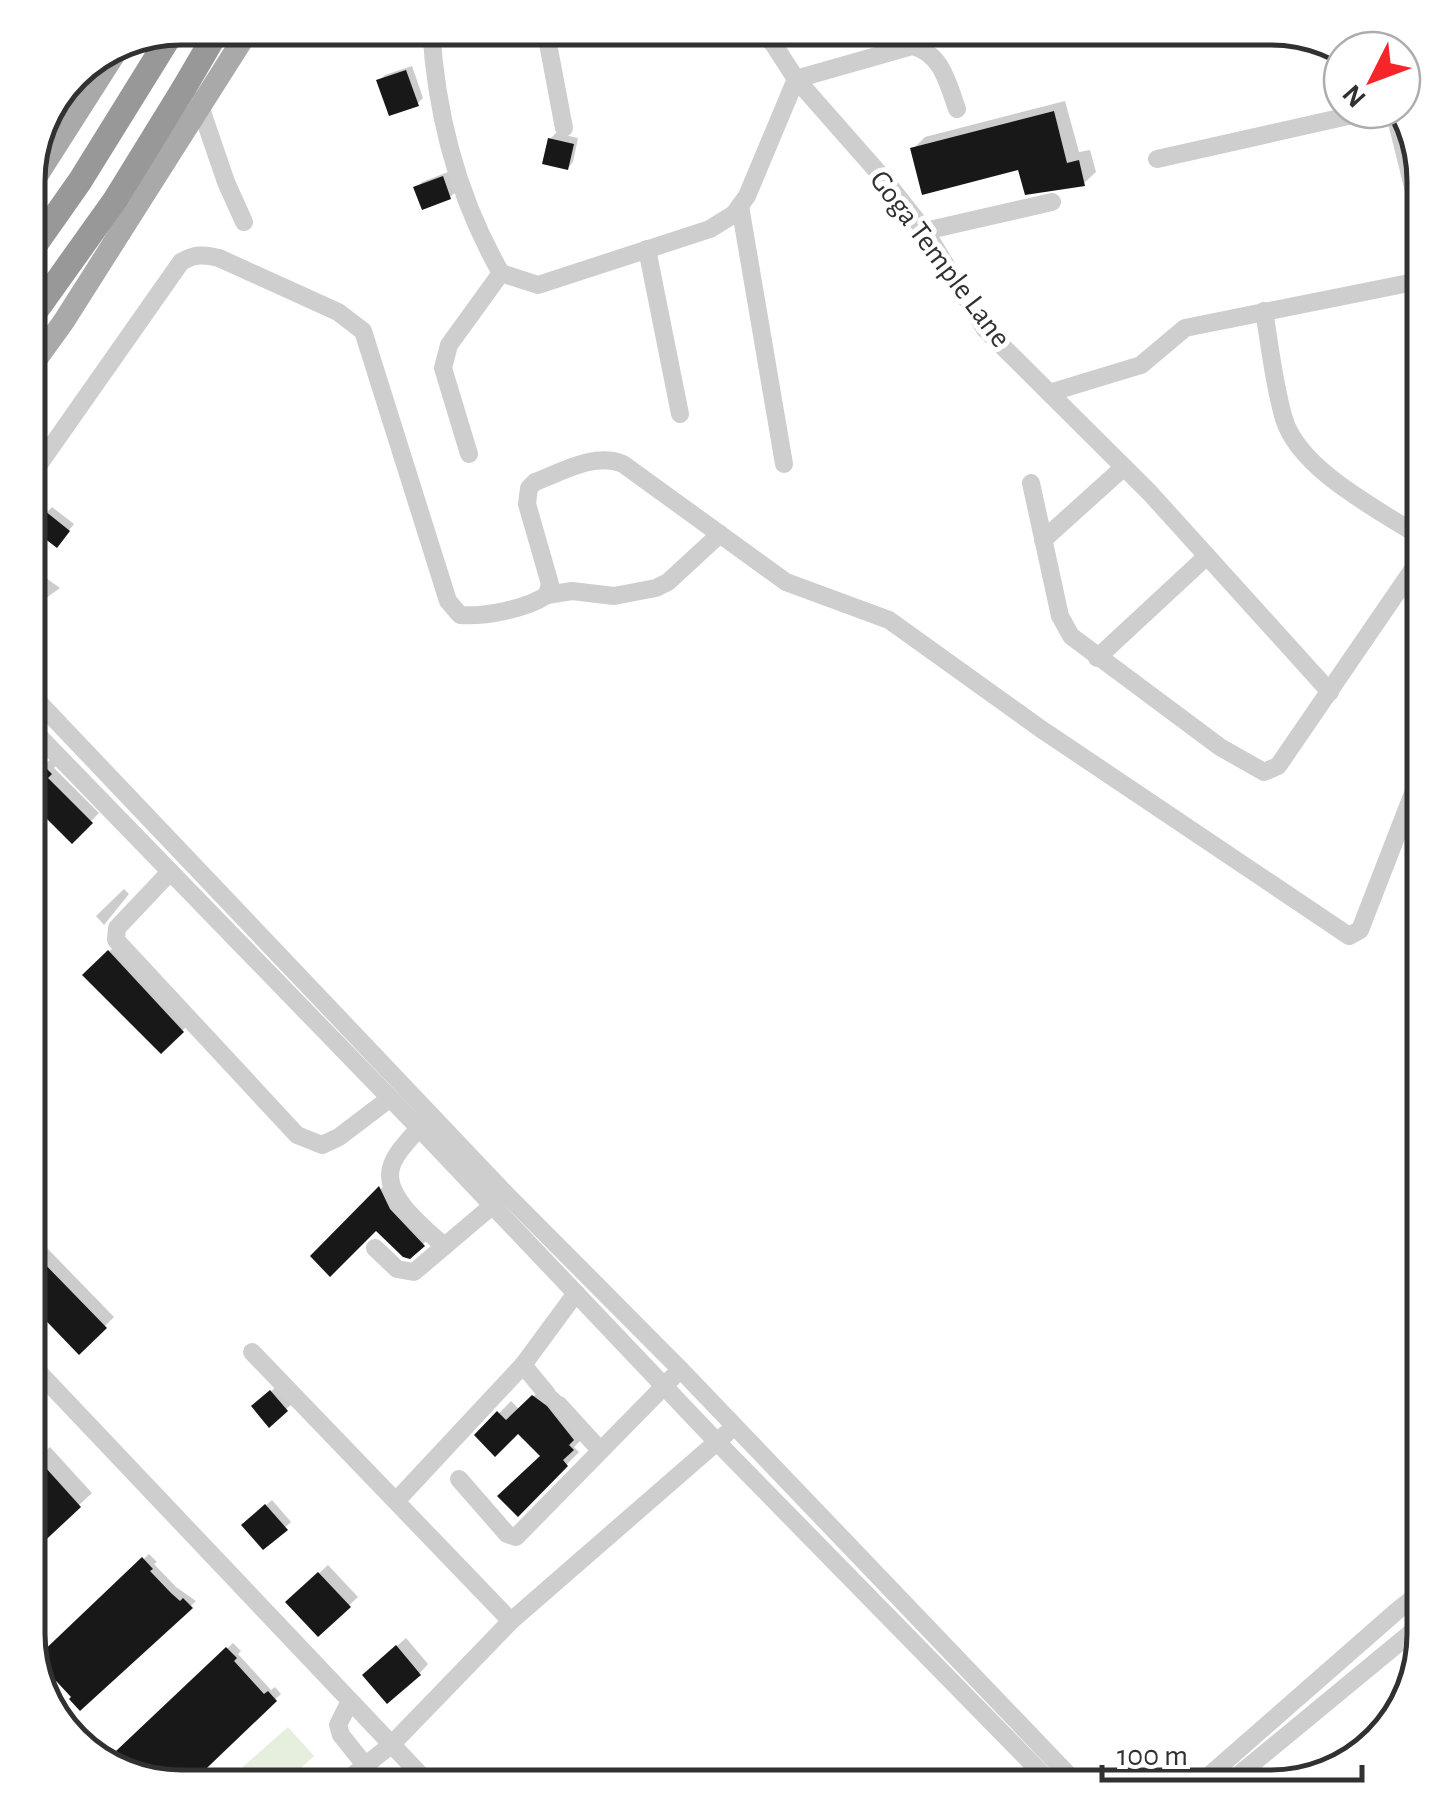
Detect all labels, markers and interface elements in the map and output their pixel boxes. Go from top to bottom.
north arrow [1322,30,1422,130]
text: N [1338,79,1372,112]
street label: Goga Temple Lane [864,165,1016,353]
scale bar [1102,1720,1362,1782]
text: 100 m [1117,1741,1188,1771]

